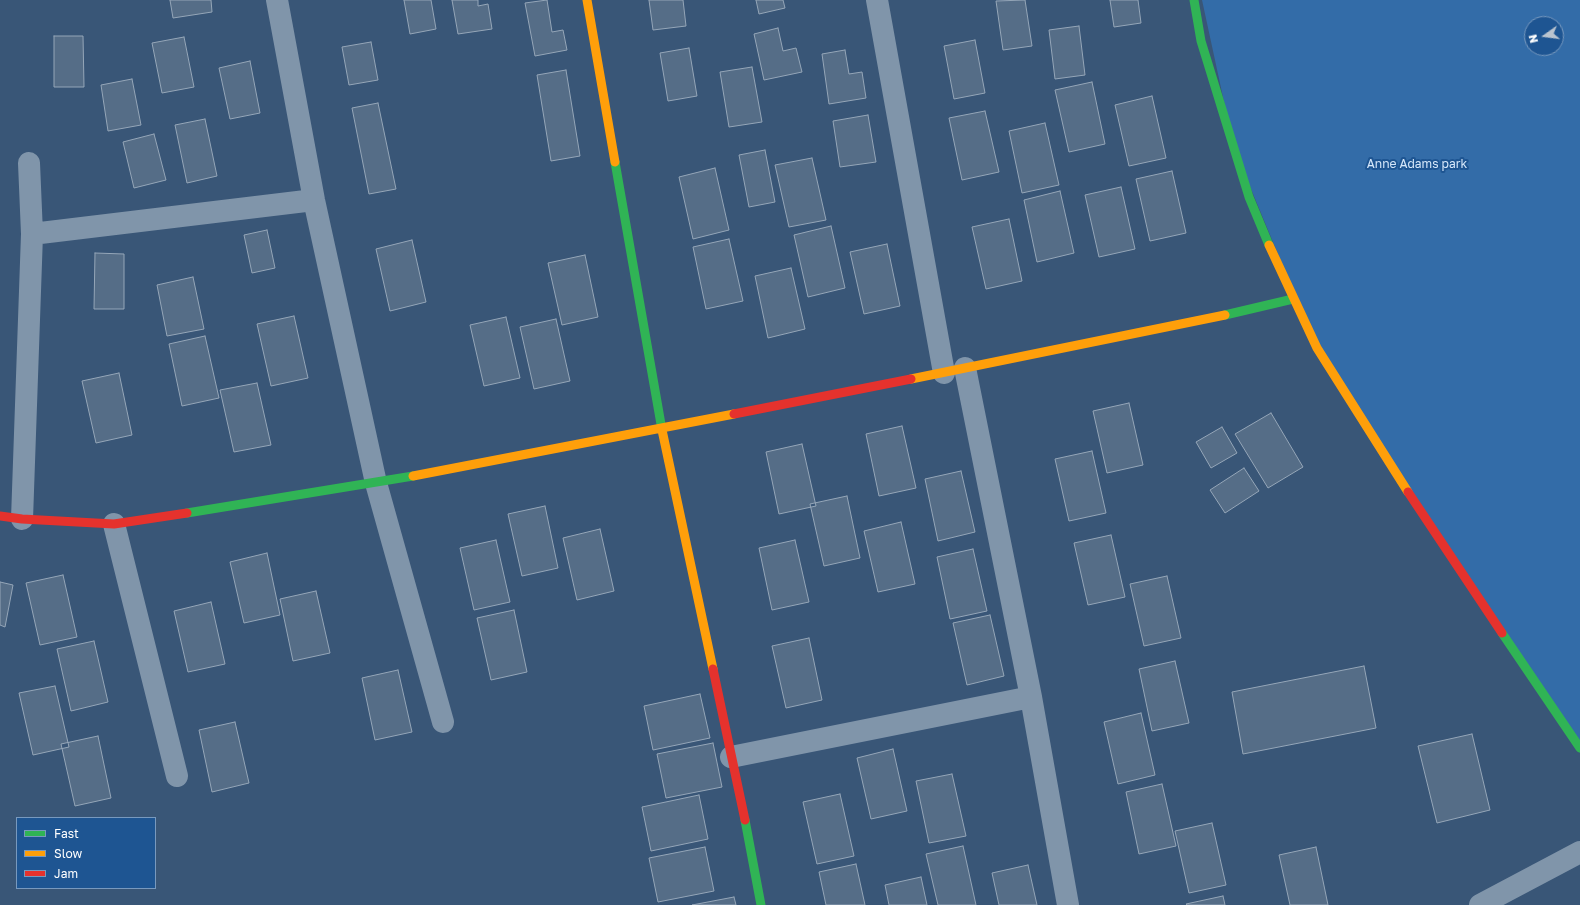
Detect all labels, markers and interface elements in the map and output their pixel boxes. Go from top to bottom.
north arrow [1524,16,1564,56]
text: N [1526,33,1540,44]
park label: Anne Adams park [1367,157,1467,171]
legend [16,817,156,889]
text: Fast [54,826,79,841]
text: Slow [54,846,82,861]
text: Jam [54,866,78,881]

